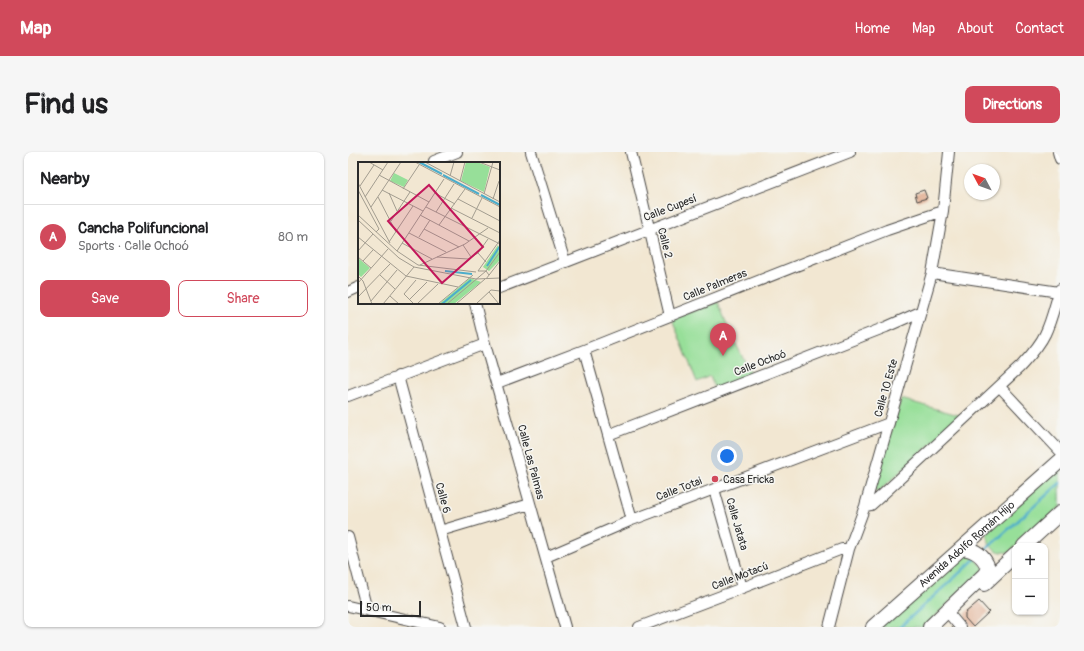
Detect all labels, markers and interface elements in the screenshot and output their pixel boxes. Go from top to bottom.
text: Map [20,16,51,40]
text: Home [855,20,890,37]
text: Map [912,20,935,37]
text: About [957,20,993,37]
text: Contact [1015,20,1064,37]
button: Directions [965,86,1060,123]
text: Find us [24,87,108,122]
inset map [358,162,500,304]
north arrow [964,164,1000,200]
text: Nearby [40,168,89,189]
street label: Calle Cupesí [642,192,698,224]
text: Cancha Polifuncional [78,219,209,238]
street label: Calle 2 [655,226,675,260]
text: A [49,229,57,245]
text: 80 m [278,229,308,245]
text: Sports · Calle Ochoó [78,238,189,254]
street label: Calle Palmeras [681,266,749,304]
button: Save [40,280,170,317]
button: Share [178,280,308,317]
pin: A [710,323,736,356]
street label: Calle Ochoó [732,347,788,379]
street label: Calle 10 Este [872,357,901,418]
street label: Calle Las Palmas [515,423,547,501]
your location [717,446,737,466]
place label: Casa Ericka [723,473,774,486]
street label: Calle Totai [654,474,704,504]
marker: Casa Ericka [710,474,720,484]
street label: Calle 6 [433,481,453,515]
street label: Calle Jatata [723,496,751,552]
street label: Avenida Adolfo Román Hijo [916,498,1017,590]
map controls [1012,543,1048,615]
button: + [1012,543,1048,579]
street label: Calle Motacú [710,559,770,593]
button: − [1012,579,1048,615]
scale bar [360,599,421,618]
text: 50 m [366,601,392,614]

